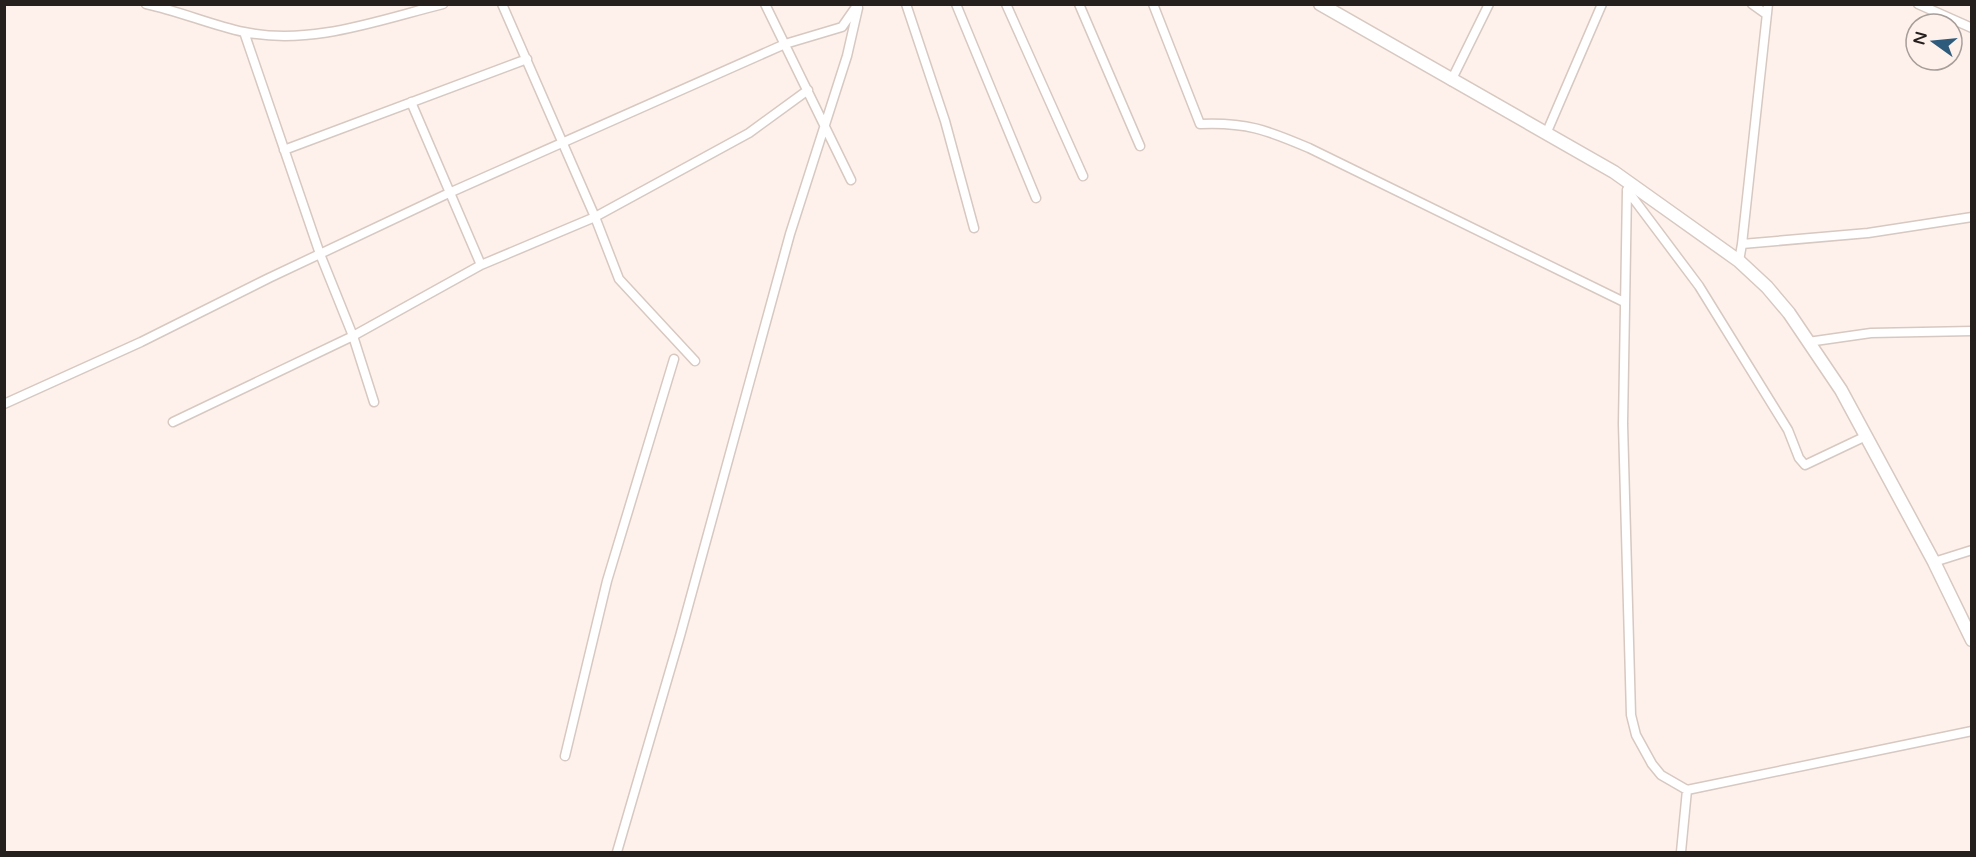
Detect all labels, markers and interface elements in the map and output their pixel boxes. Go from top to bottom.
north arrow [1904,12,1964,72]
text: N [1909,30,1932,47]

